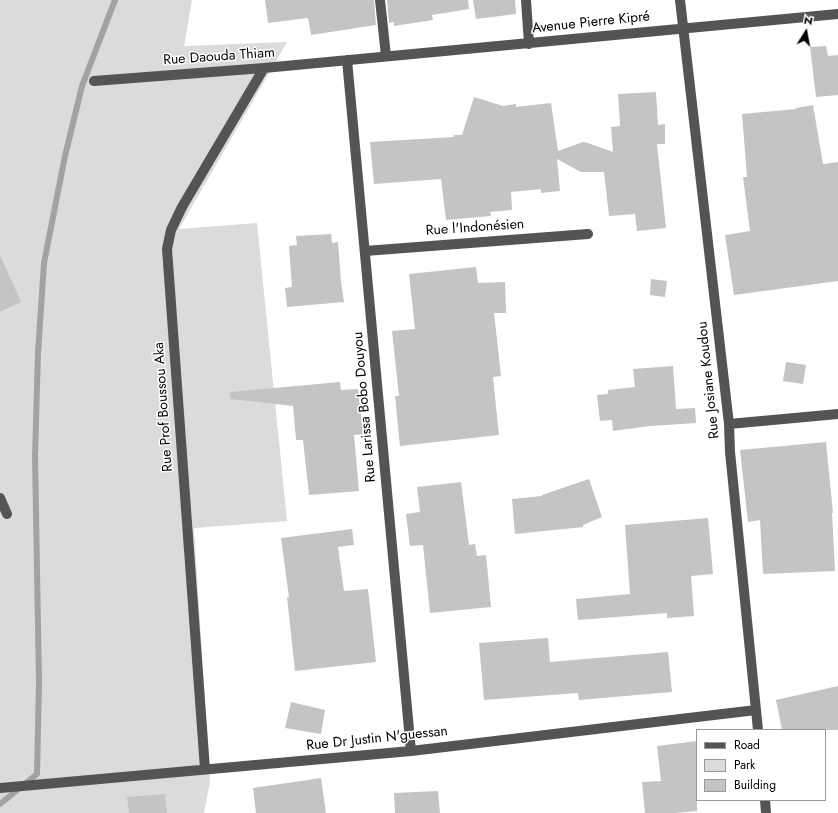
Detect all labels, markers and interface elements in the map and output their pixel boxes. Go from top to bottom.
street label: Avenue Pierre Kipré [531,8,651,38]
north arrow [786,12,826,52]
text: N [802,12,814,29]
street label: Rue Daouda Thiam [163,45,275,69]
street label: Rue l'Indonésien [425,216,525,240]
street label: Rue Josiane Koudou [694,321,724,439]
street label: Rue Larissa Bobo Douyou [350,331,380,483]
street label: Rue Prof Boussou Aka [151,342,177,472]
street label: Rue Dr Justin N'guessan [305,723,449,755]
legend [696,729,826,801]
text: Road [734,736,760,754]
text: Park [734,756,755,774]
text: Building [734,776,776,794]

